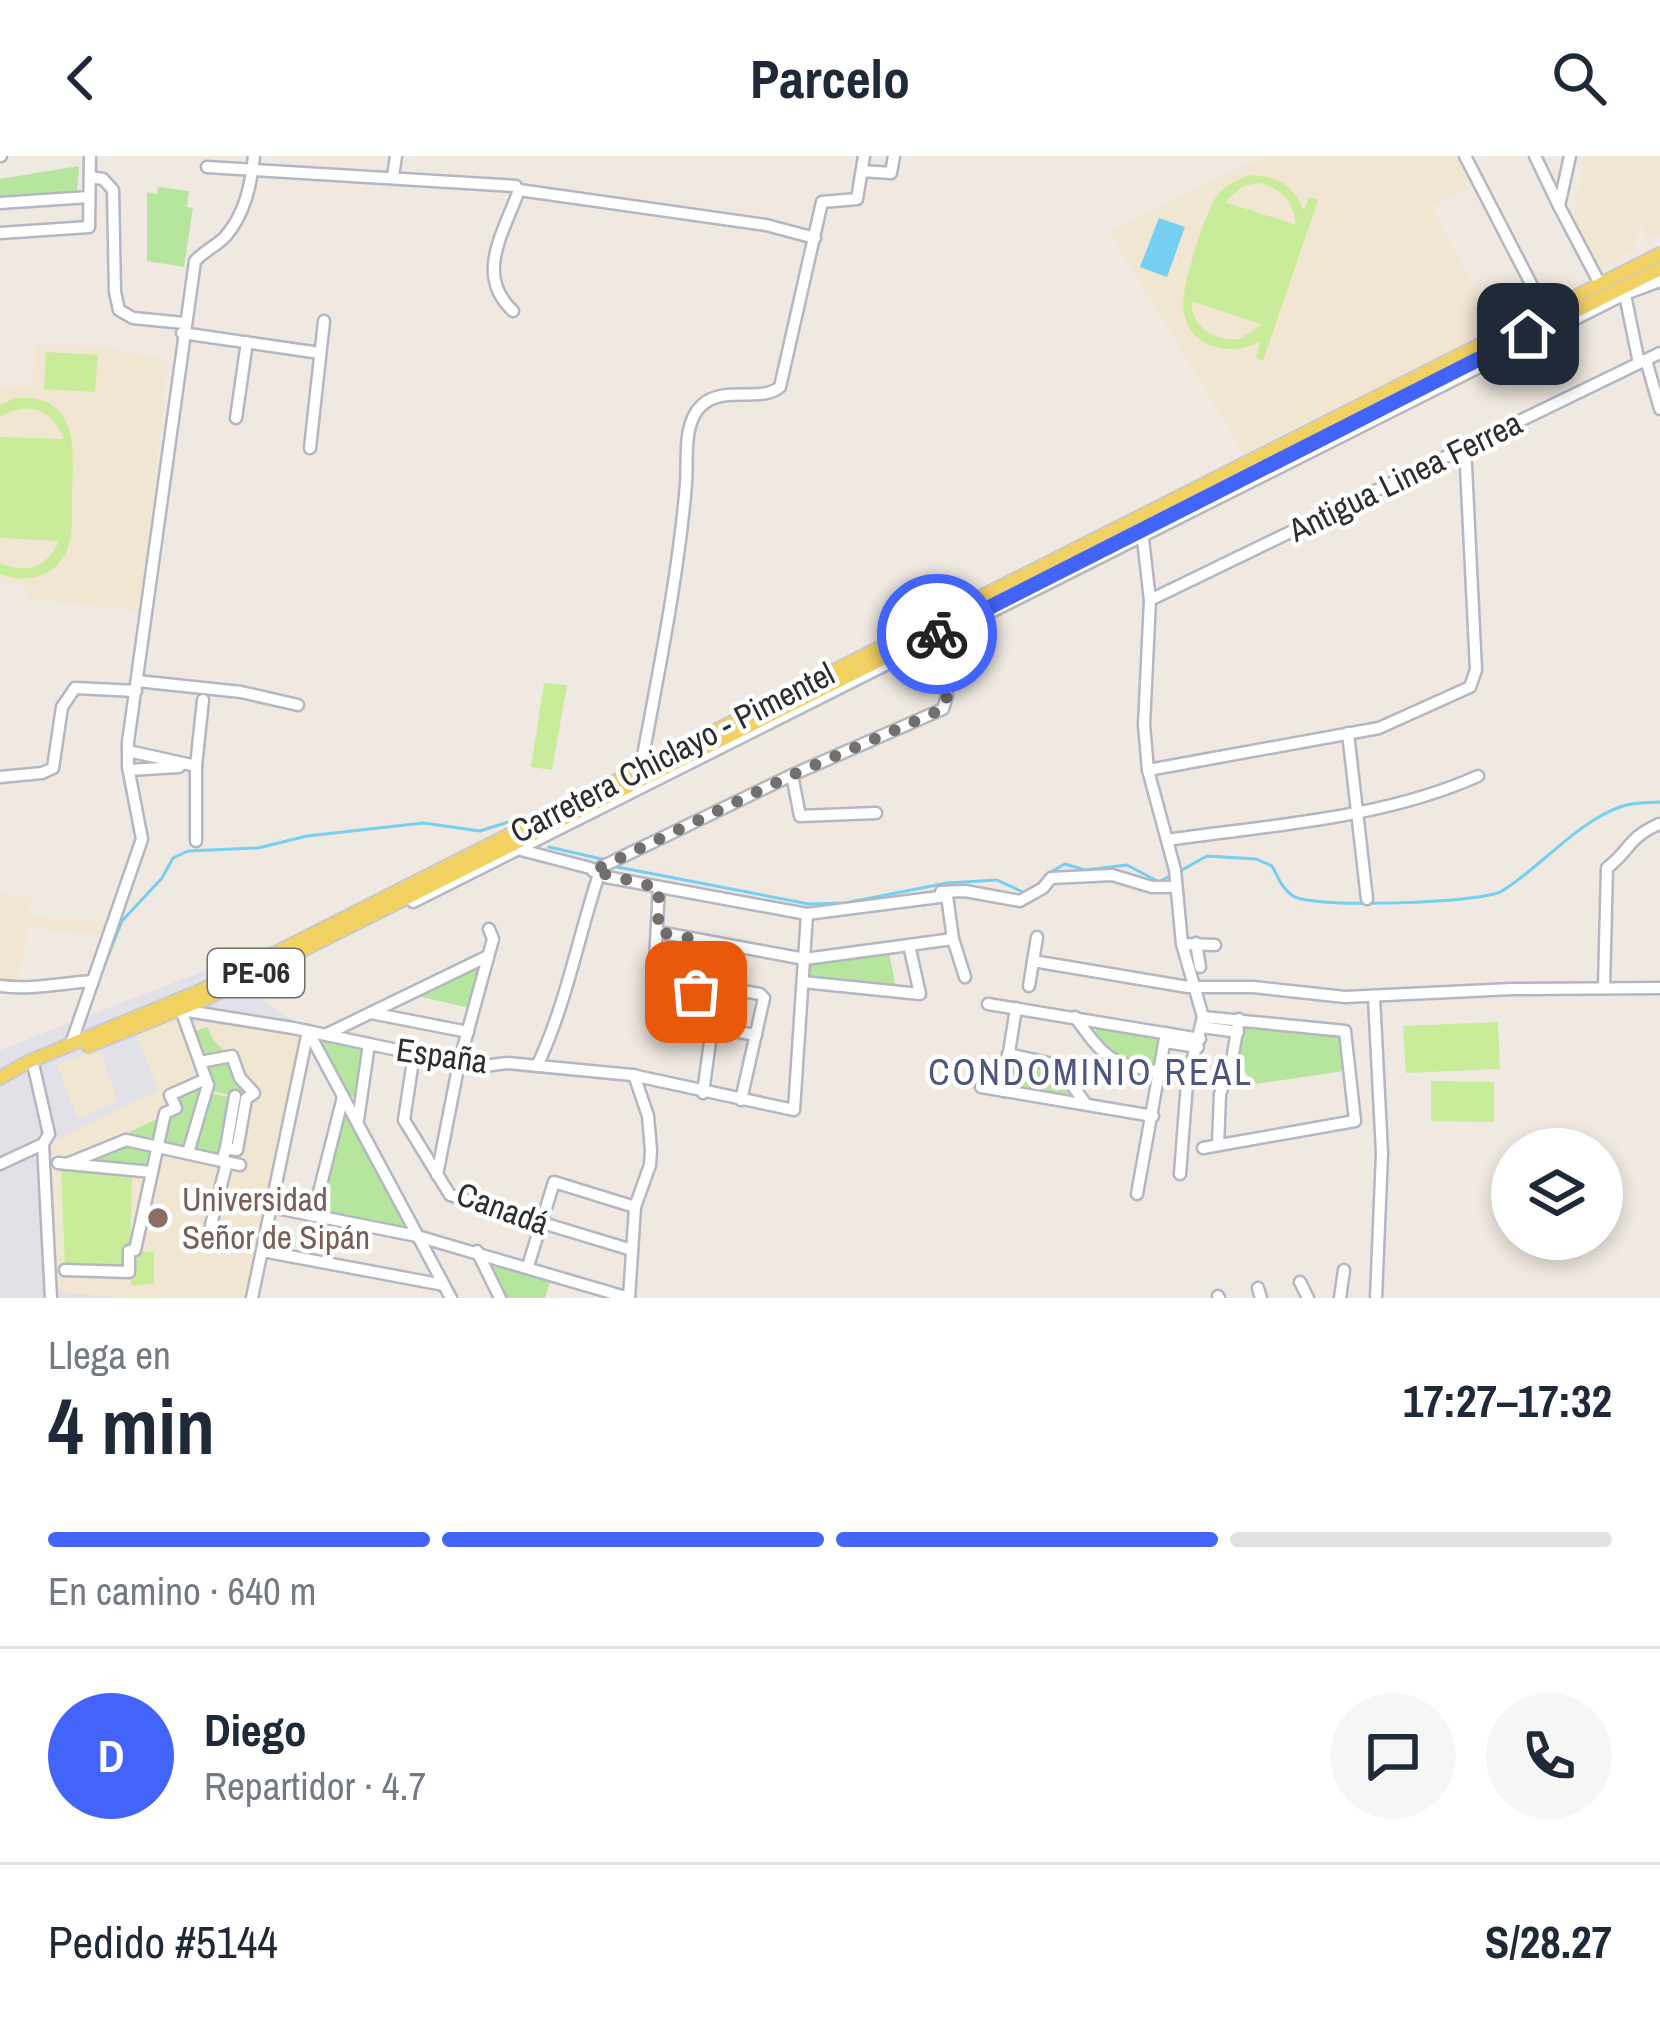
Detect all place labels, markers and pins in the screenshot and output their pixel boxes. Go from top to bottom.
pin [1477,283,1579,385]
pin [645,941,747,1043]
place label: Universidad Señor de Sipán [182,1177,370,1259]
marker: Universidad Señor de Sipán [145,1205,171,1231]

